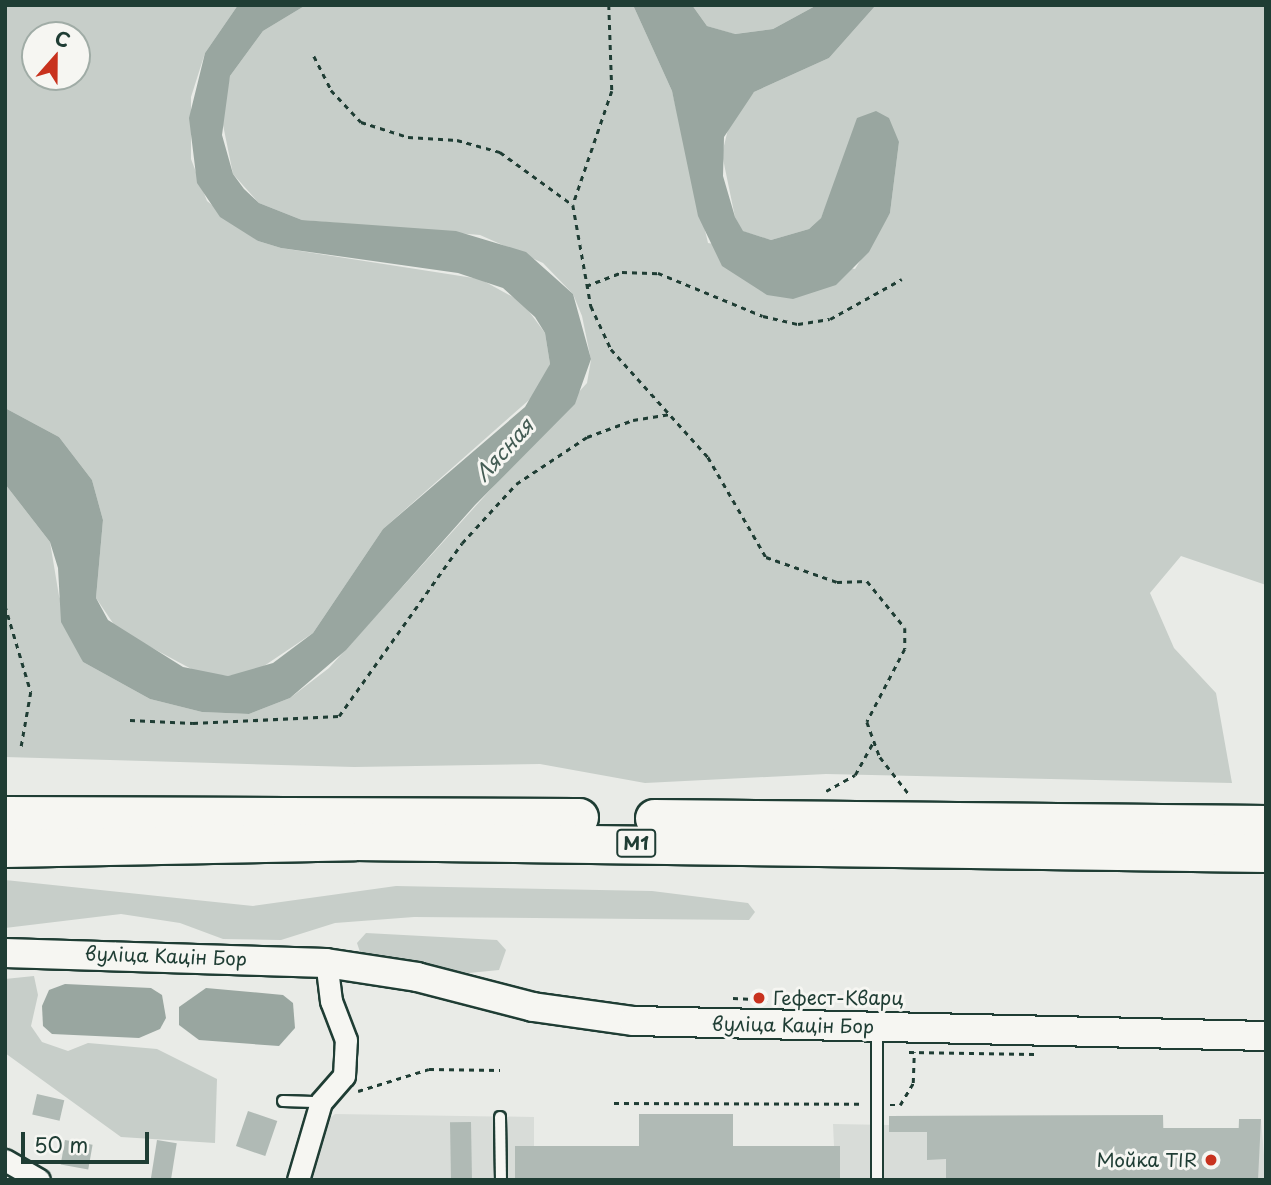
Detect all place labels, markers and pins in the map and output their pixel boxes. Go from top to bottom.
place label: Гефест-Кварц [773,987,903,1009]
marker: Гефест-Кварц [751,990,767,1006]
place label: Мойка TIR [1096,1149,1197,1171]
marker: Мойка TIR [1203,1152,1219,1168]

